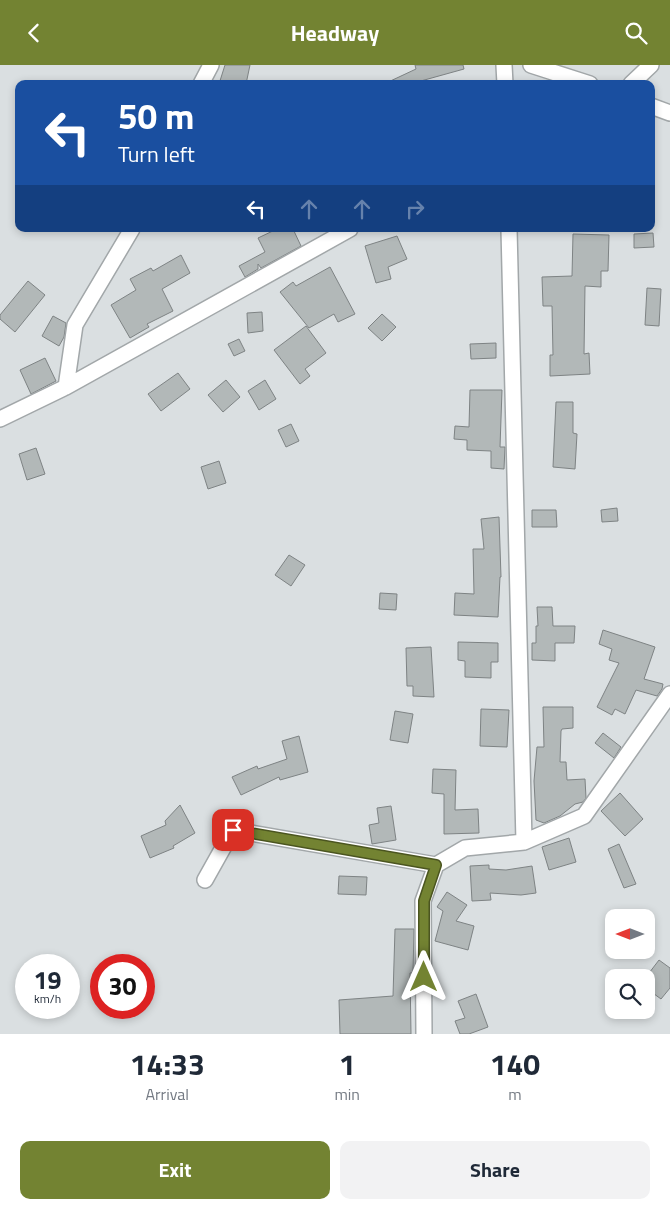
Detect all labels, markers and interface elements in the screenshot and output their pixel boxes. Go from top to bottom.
text: Headway [291,16,379,50]
icon: back [20,19,48,47]
icon: search [622,19,650,47]
text: 50 m [118,89,194,143]
icon: left [35,100,100,165]
text: Turn left [118,137,195,171]
icon: left [242,195,270,223]
icon: ahead [295,195,323,223]
icon: ahead [348,195,376,223]
icon: right [401,195,429,223]
pin [212,809,254,851]
icon: arrive [219,816,247,844]
north arrow [605,909,655,959]
map controls [605,909,655,1019]
position arrow [397,950,449,1002]
speed limit sign: 30 [90,954,155,1019]
text: 19 [33,961,62,999]
button: search [605,969,655,1019]
text: km/h [34,989,61,1008]
text: 14:33 [130,1041,205,1087]
text: 1 [339,1041,356,1087]
text: 140 [490,1041,540,1087]
text: Arrival [146,1082,189,1106]
text: min [334,1082,360,1106]
text: m [508,1082,522,1106]
button: Exit [20,1141,330,1199]
button: Share [340,1141,650,1199]

